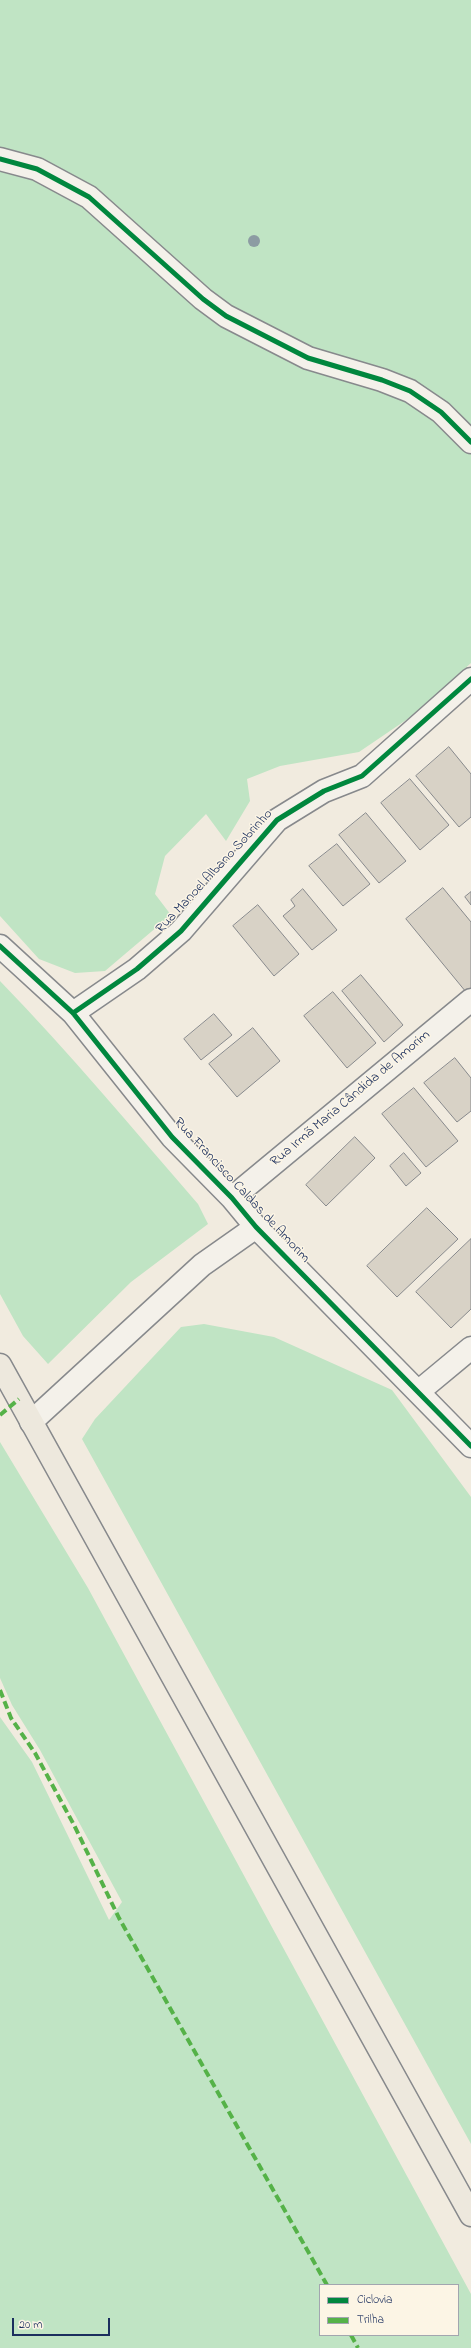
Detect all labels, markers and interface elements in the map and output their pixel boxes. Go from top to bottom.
street label: Rua Manoel Albano Sobrinho [153,806,277,938]
street label: Rua Irmã Maria Cândida de Amorim [268,1027,434,1171]
street label: Rua Francisco Caldas de Amorim [169,1115,313,1267]
legend [319,2284,459,2336]
text: Ciclovia [357,2291,393,2309]
scale bar [14,2310,112,2336]
text: Trilha [357,2311,384,2329]
text: 20 m [19,2316,42,2334]

